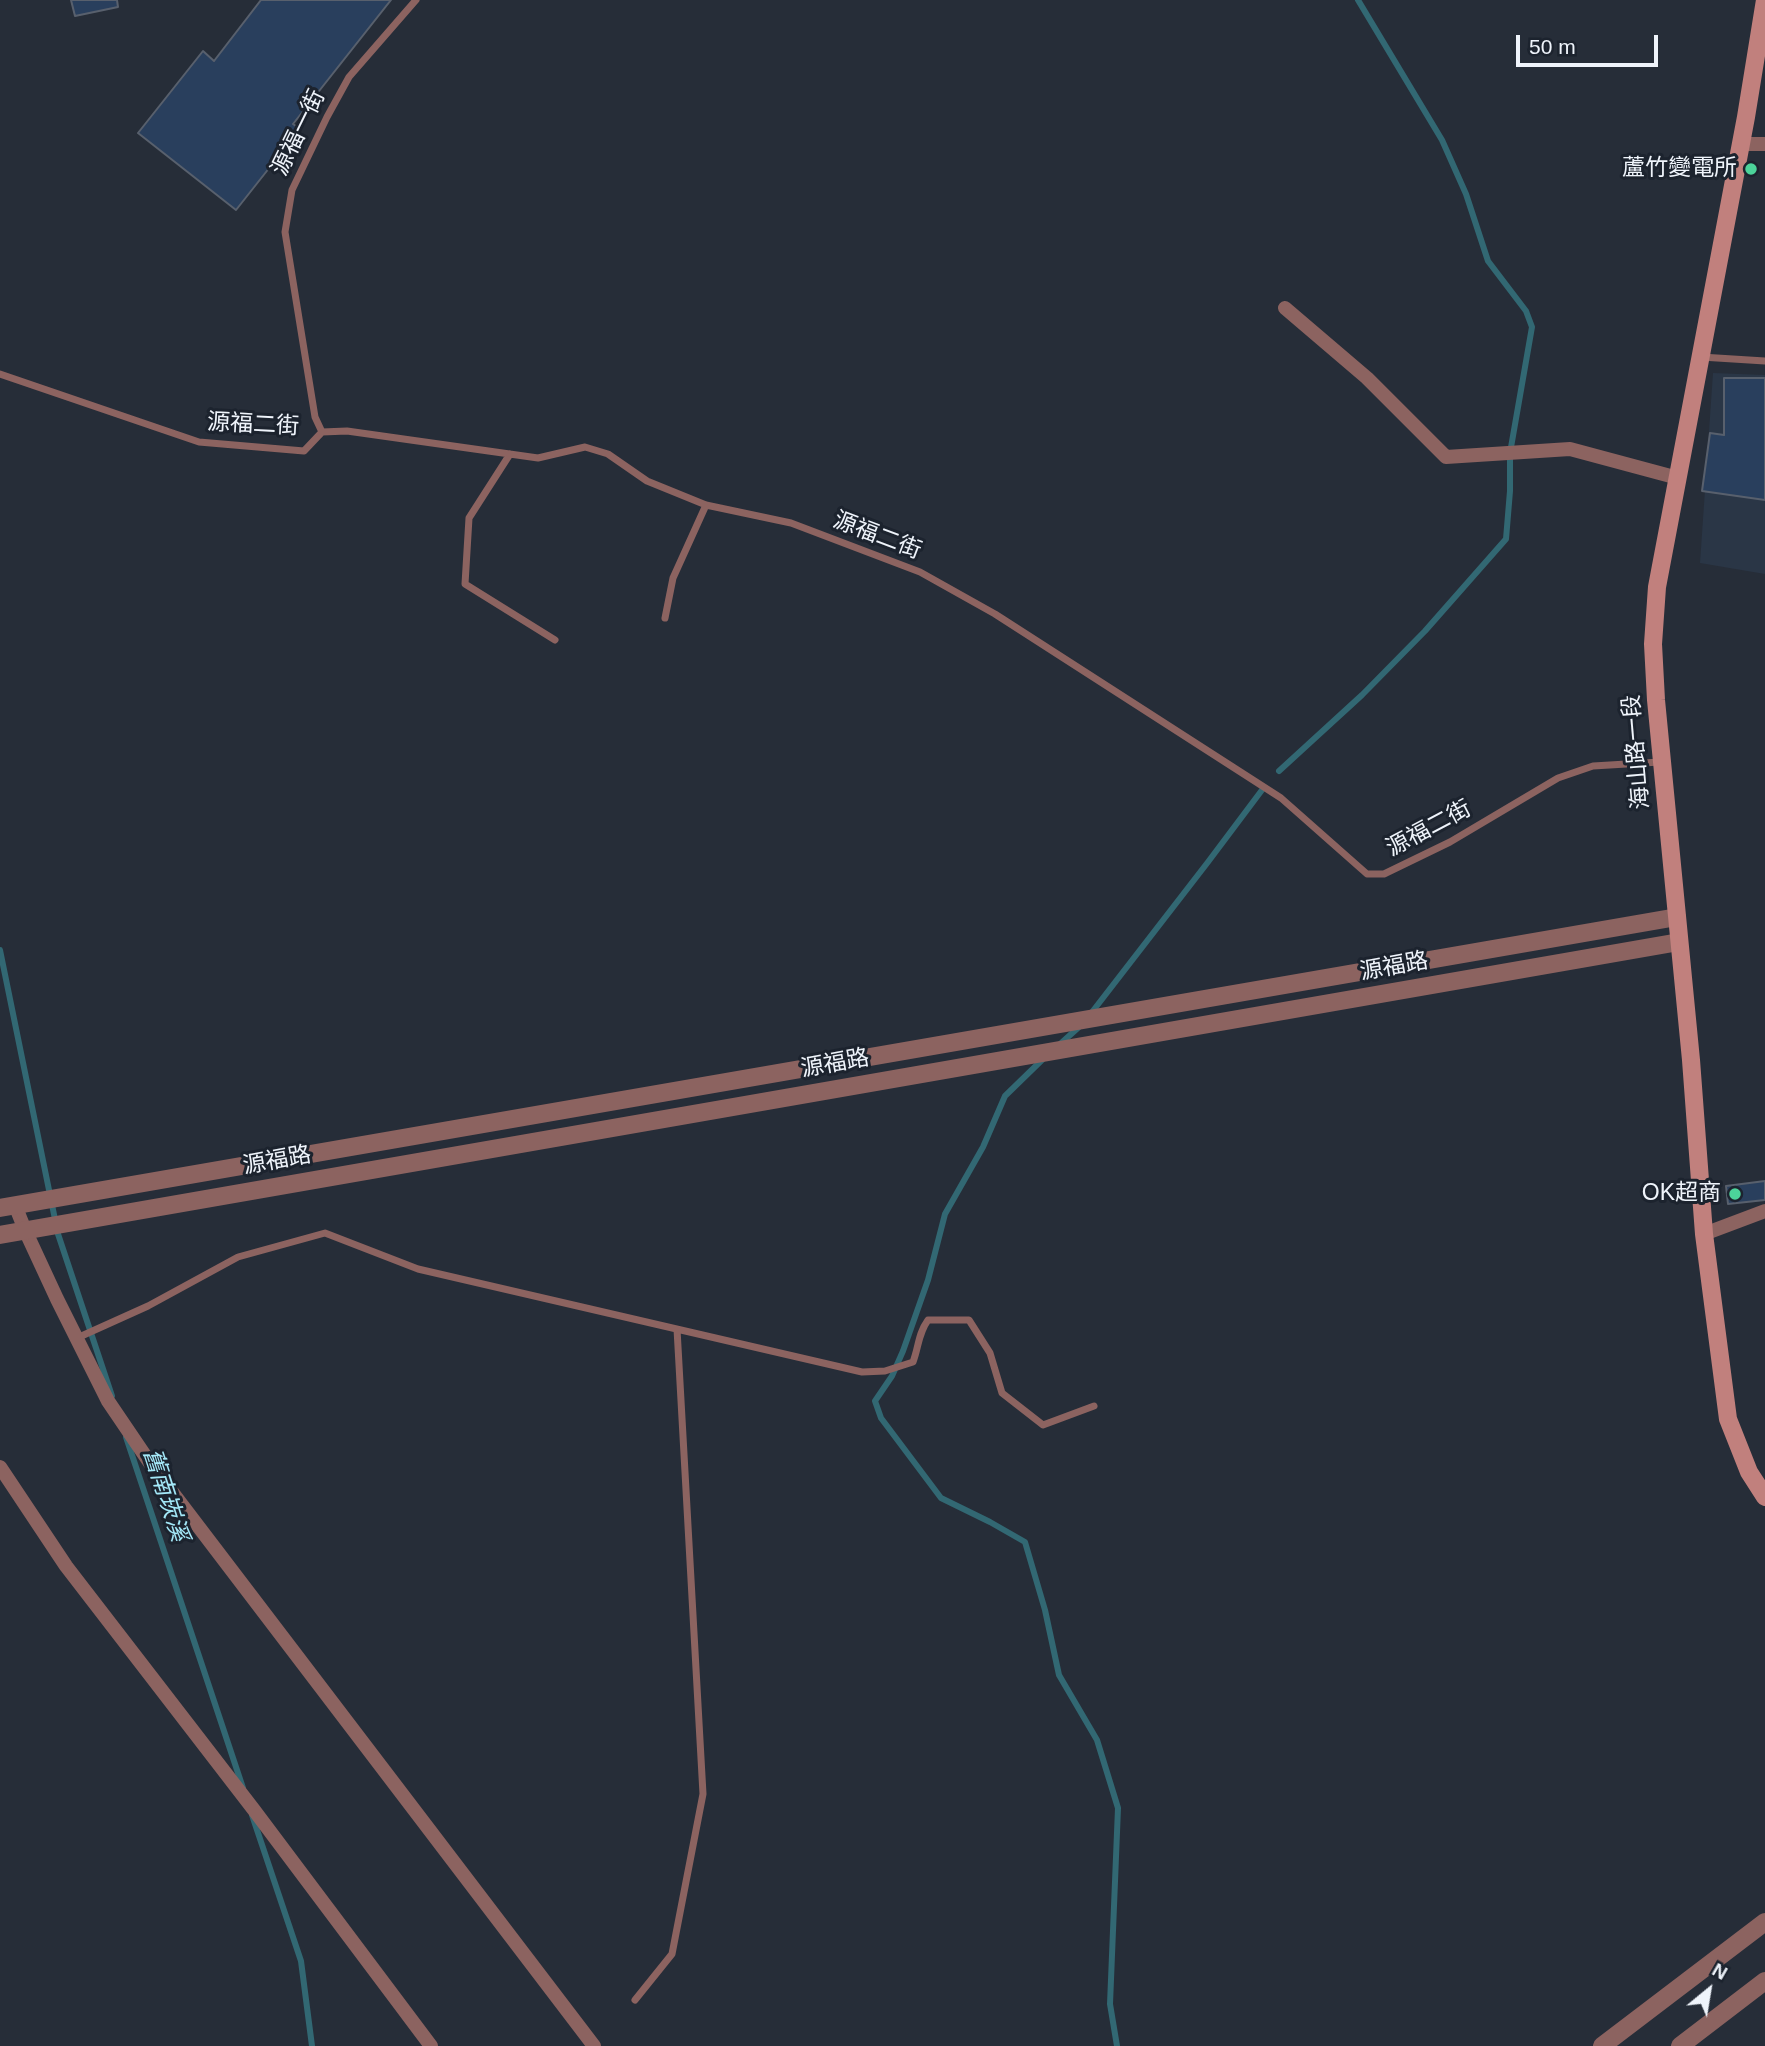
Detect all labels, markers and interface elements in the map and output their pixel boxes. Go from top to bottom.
scale bar [1520,21,1662,65]
text: 50 m [1529,35,1576,58]
street label: 源福一街 [266,86,332,180]
place label: 蘆竹變電所 [1622,155,1737,183]
marker: 蘆竹變電所 [1743,161,1759,177]
street label: 源福二街 [206,409,300,441]
street label: 源福二街 [829,507,925,565]
street label: 海山路一段 [1618,694,1656,810]
street label: 源福二街 [1382,795,1476,863]
street label: 源福路 [1358,947,1430,987]
street label: 源福路 [799,1044,871,1084]
street label: 源福路 [241,1141,313,1181]
place label: OK超商 [1642,1180,1721,1208]
marker: OK超商 [1727,1186,1743,1202]
water label: 舊南崁溪 [136,1445,194,1545]
north arrow [1674,1955,1744,2025]
text: N [1709,1959,1731,1984]

